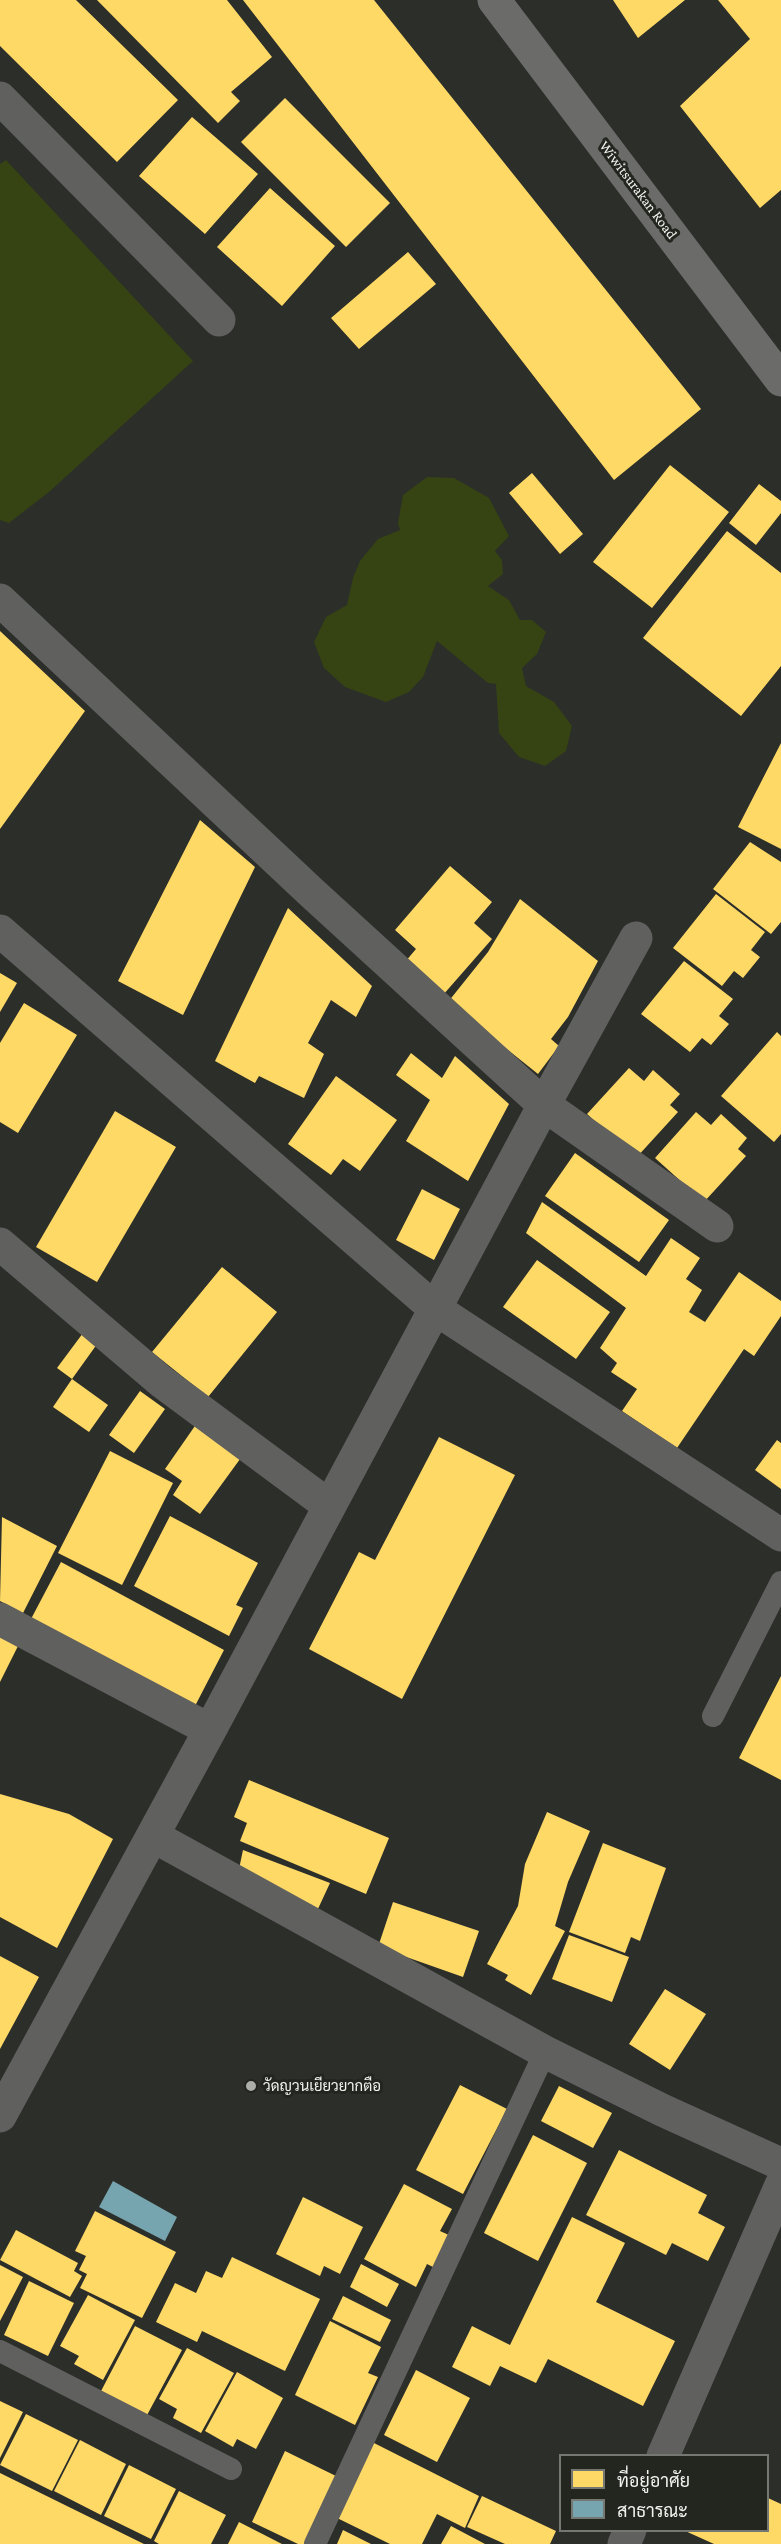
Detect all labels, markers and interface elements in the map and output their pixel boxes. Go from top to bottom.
street label: Wiwitsurakan Road [595,137,681,243]
place label: วัดญวนเยียวยากตือ [263,2077,381,2095]
marker: วัดญวนเยียวยากตือ [244,2079,258,2093]
legend [559,2454,769,2532]
text: ที่อยู่อาศัย [617,2471,690,2491]
text: สาธารณะ [617,2501,688,2521]

